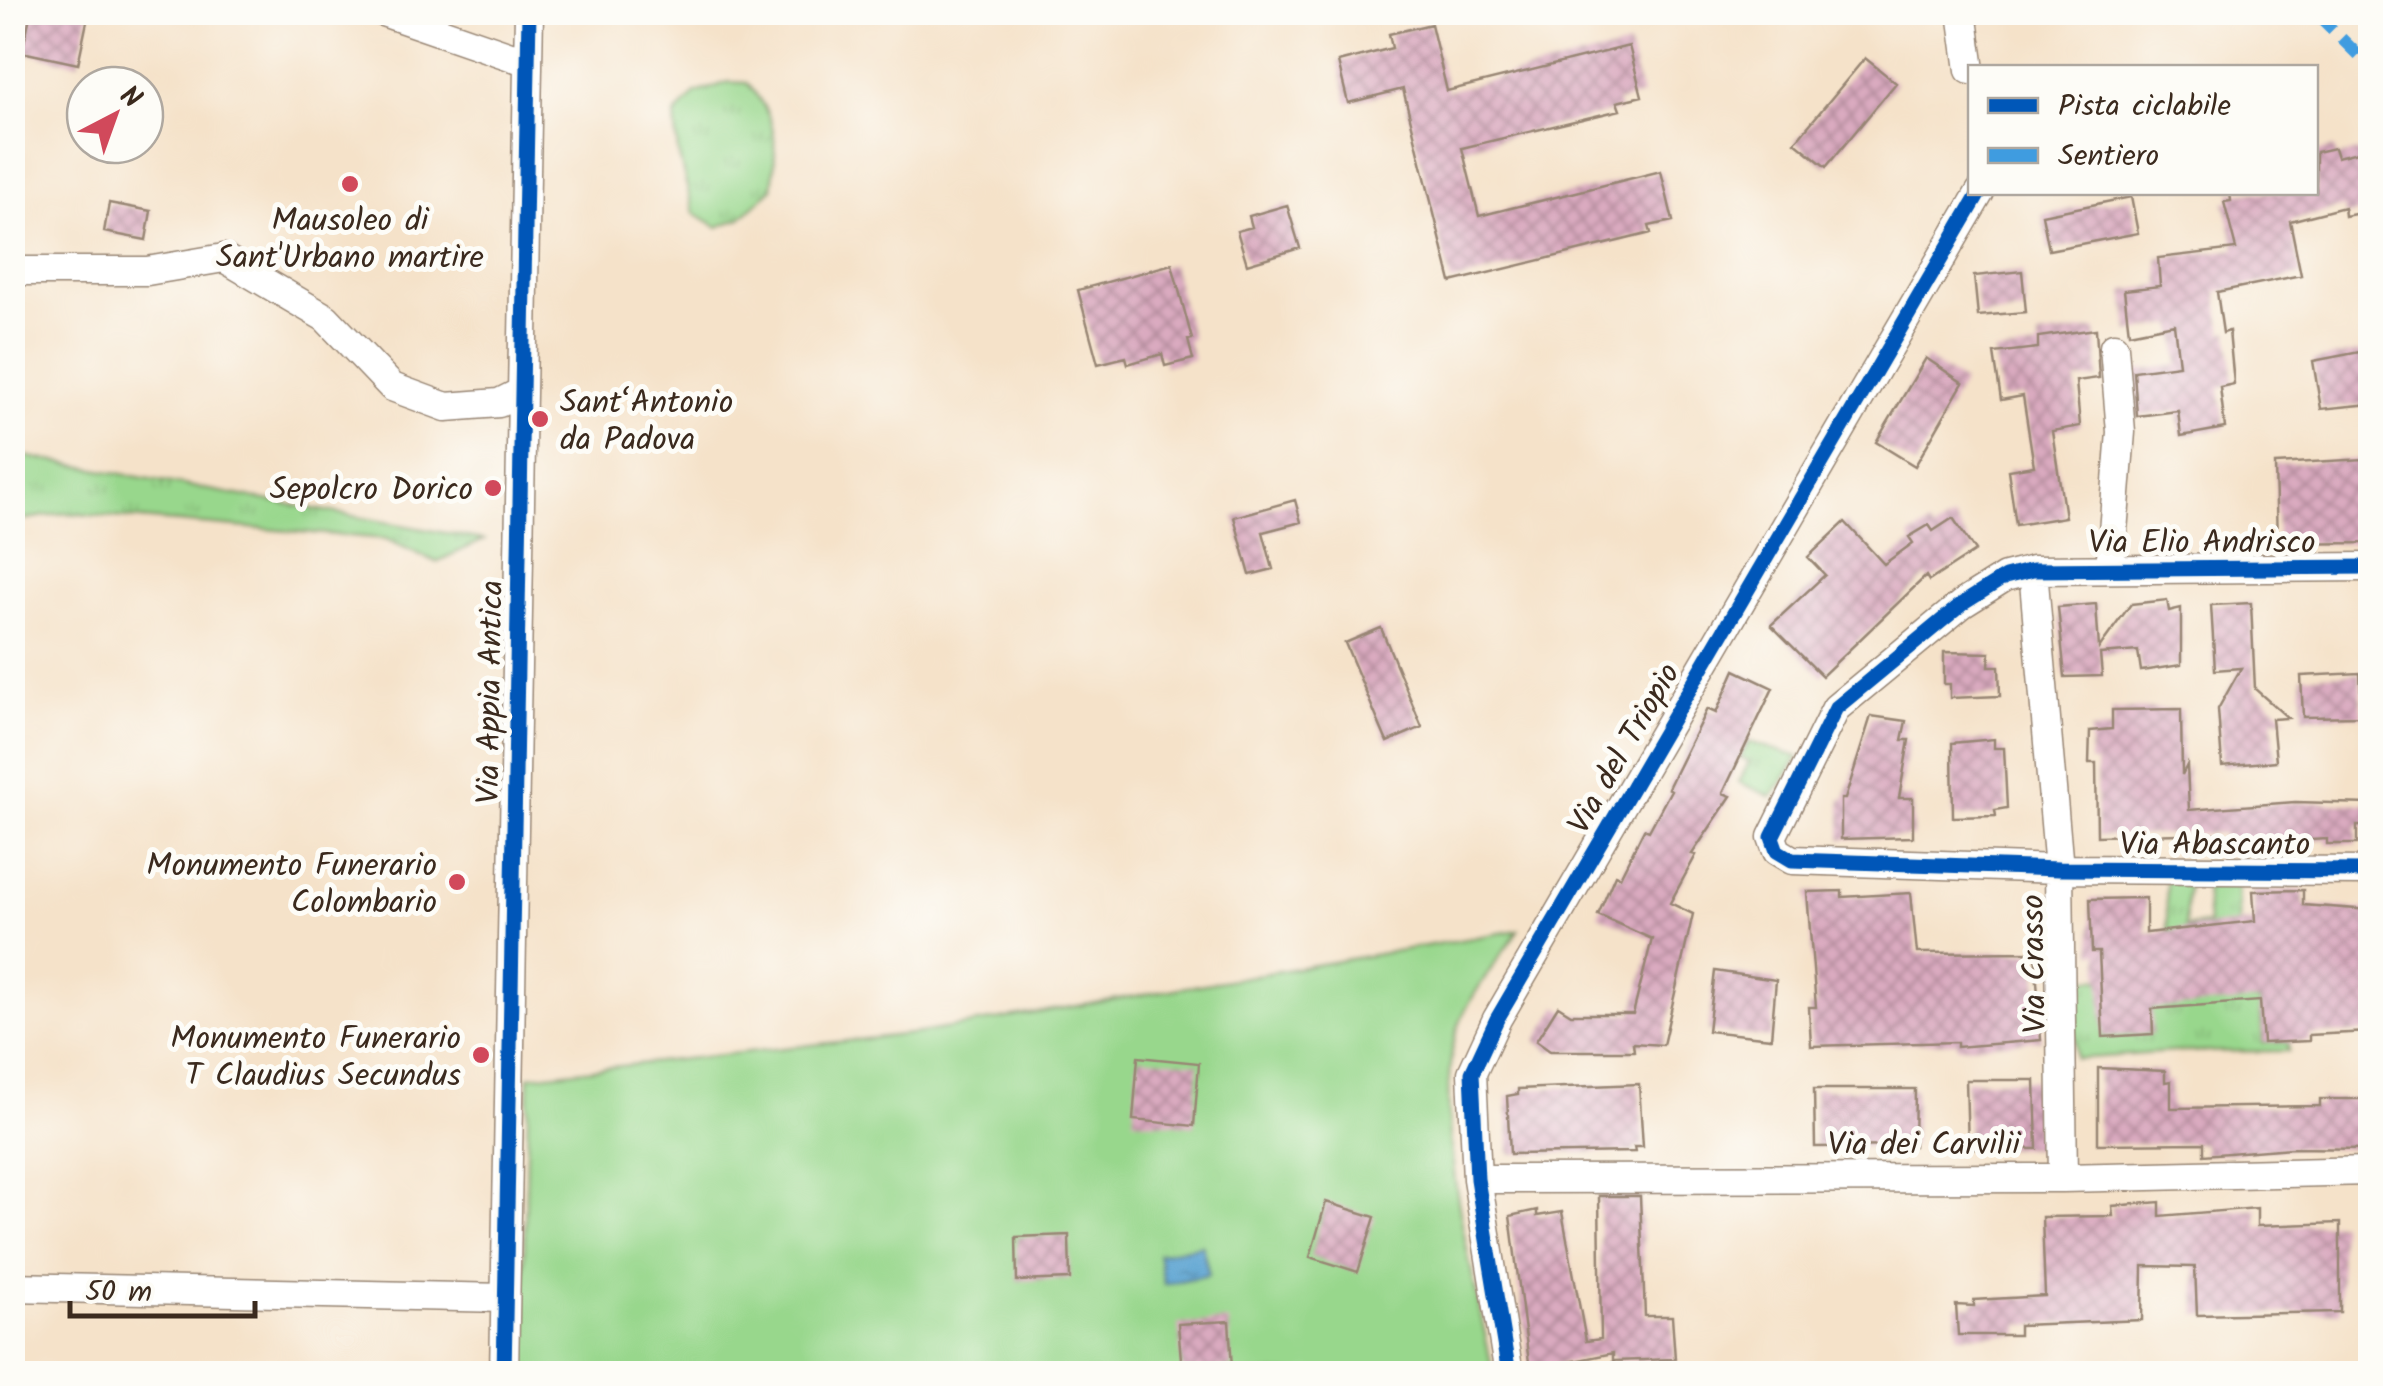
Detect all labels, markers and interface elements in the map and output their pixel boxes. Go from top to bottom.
north arrow [65,65,165,165]
legend [1968,65,2318,195]
text: N [108,75,151,121]
text: Pista ciclabile [2058,83,2231,131]
text: Sentiero [2058,133,2159,181]
marker: Mausoleo di Sant'Urbano martire [339,173,361,195]
place label: Mausoleo di Sant'Urbano martire [216,196,484,284]
place label: Sant‘Antonio da Padova [560,378,733,466]
marker: Sant‘Antonio da Padova [529,408,551,430]
place label: Sepolcro Dorico [270,465,473,516]
marker: Sepolcro Dorico [482,477,504,499]
street label: Via Elio Andrisco [2088,518,2316,569]
street label: Via Appia Antica [464,580,519,804]
street label: Via del Triopio [1555,654,1695,845]
street label: Via Abascanto [2120,820,2310,871]
place label: Monumento Funerario Colombario [146,841,437,929]
marker: Monumento Funerario Colombario [446,871,468,893]
street label: Via Crasso [2009,894,2062,1034]
place label: Monumento Funerario T Claudius Secundus [170,1014,461,1102]
marker: Monumento Funerario T Claudius Secundus [470,1044,492,1066]
street label: Via dei Carvilii [1828,1120,2022,1171]
scale bar [70,1256,255,1318]
text: 50 m [85,1269,152,1317]

